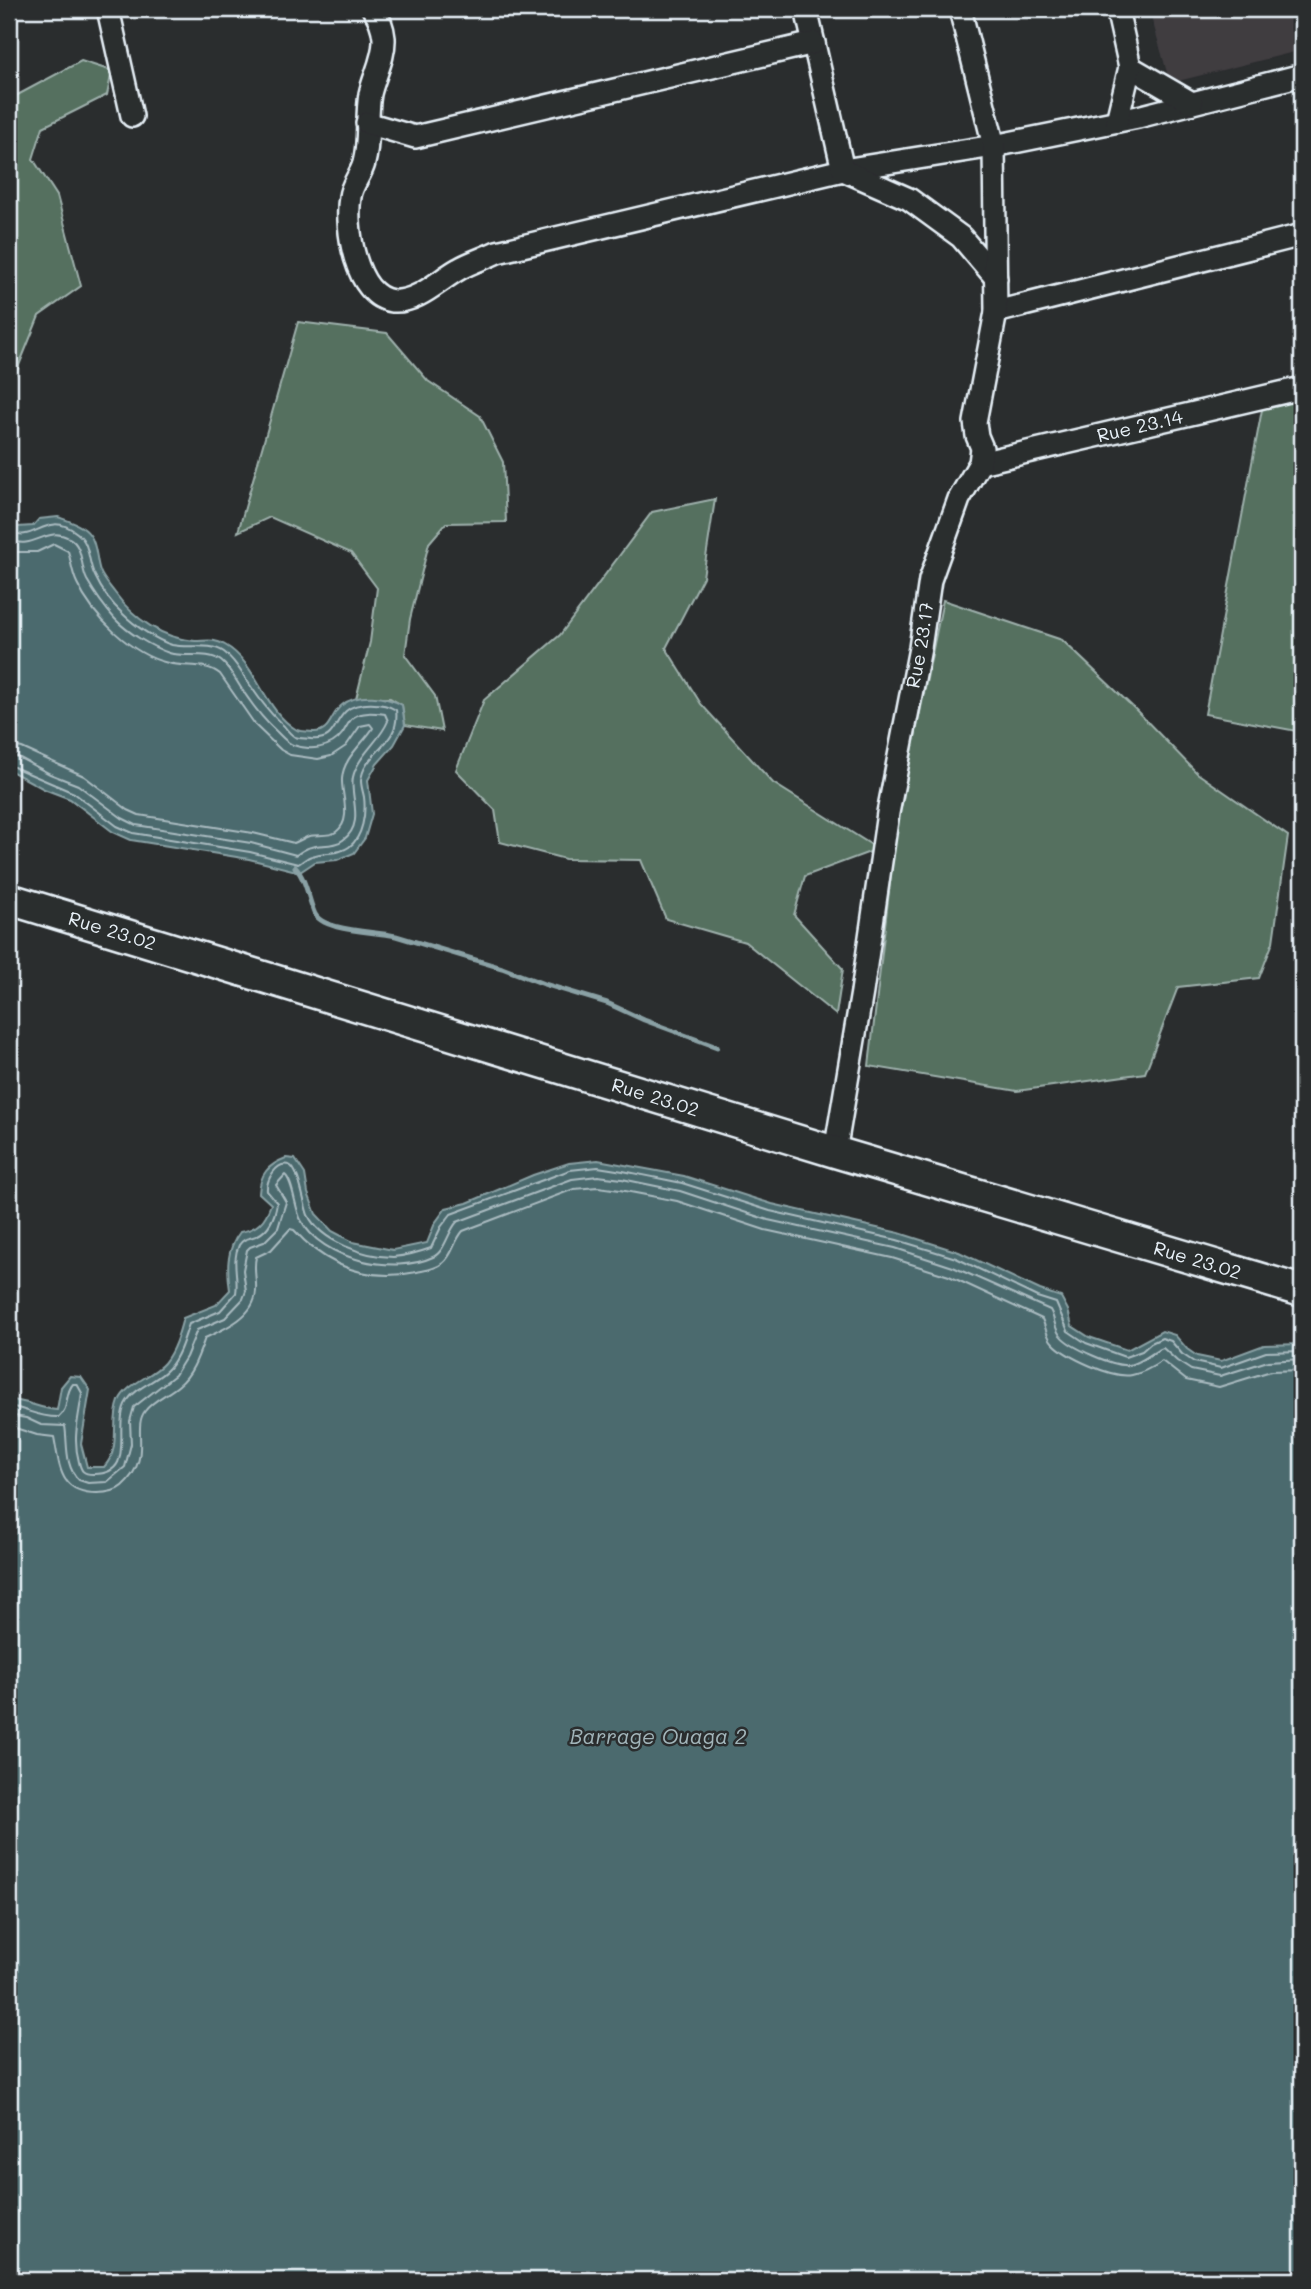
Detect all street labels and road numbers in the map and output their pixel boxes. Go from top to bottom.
street label: Rue 23.14 [1094,403,1185,447]
street label: Rue 23.17 [899,600,939,690]
street label: Rue 23.02 [66,905,159,955]
street label: Rue 23.02 [609,1071,702,1122]
street label: Rue 23.02 [1151,1235,1244,1284]

